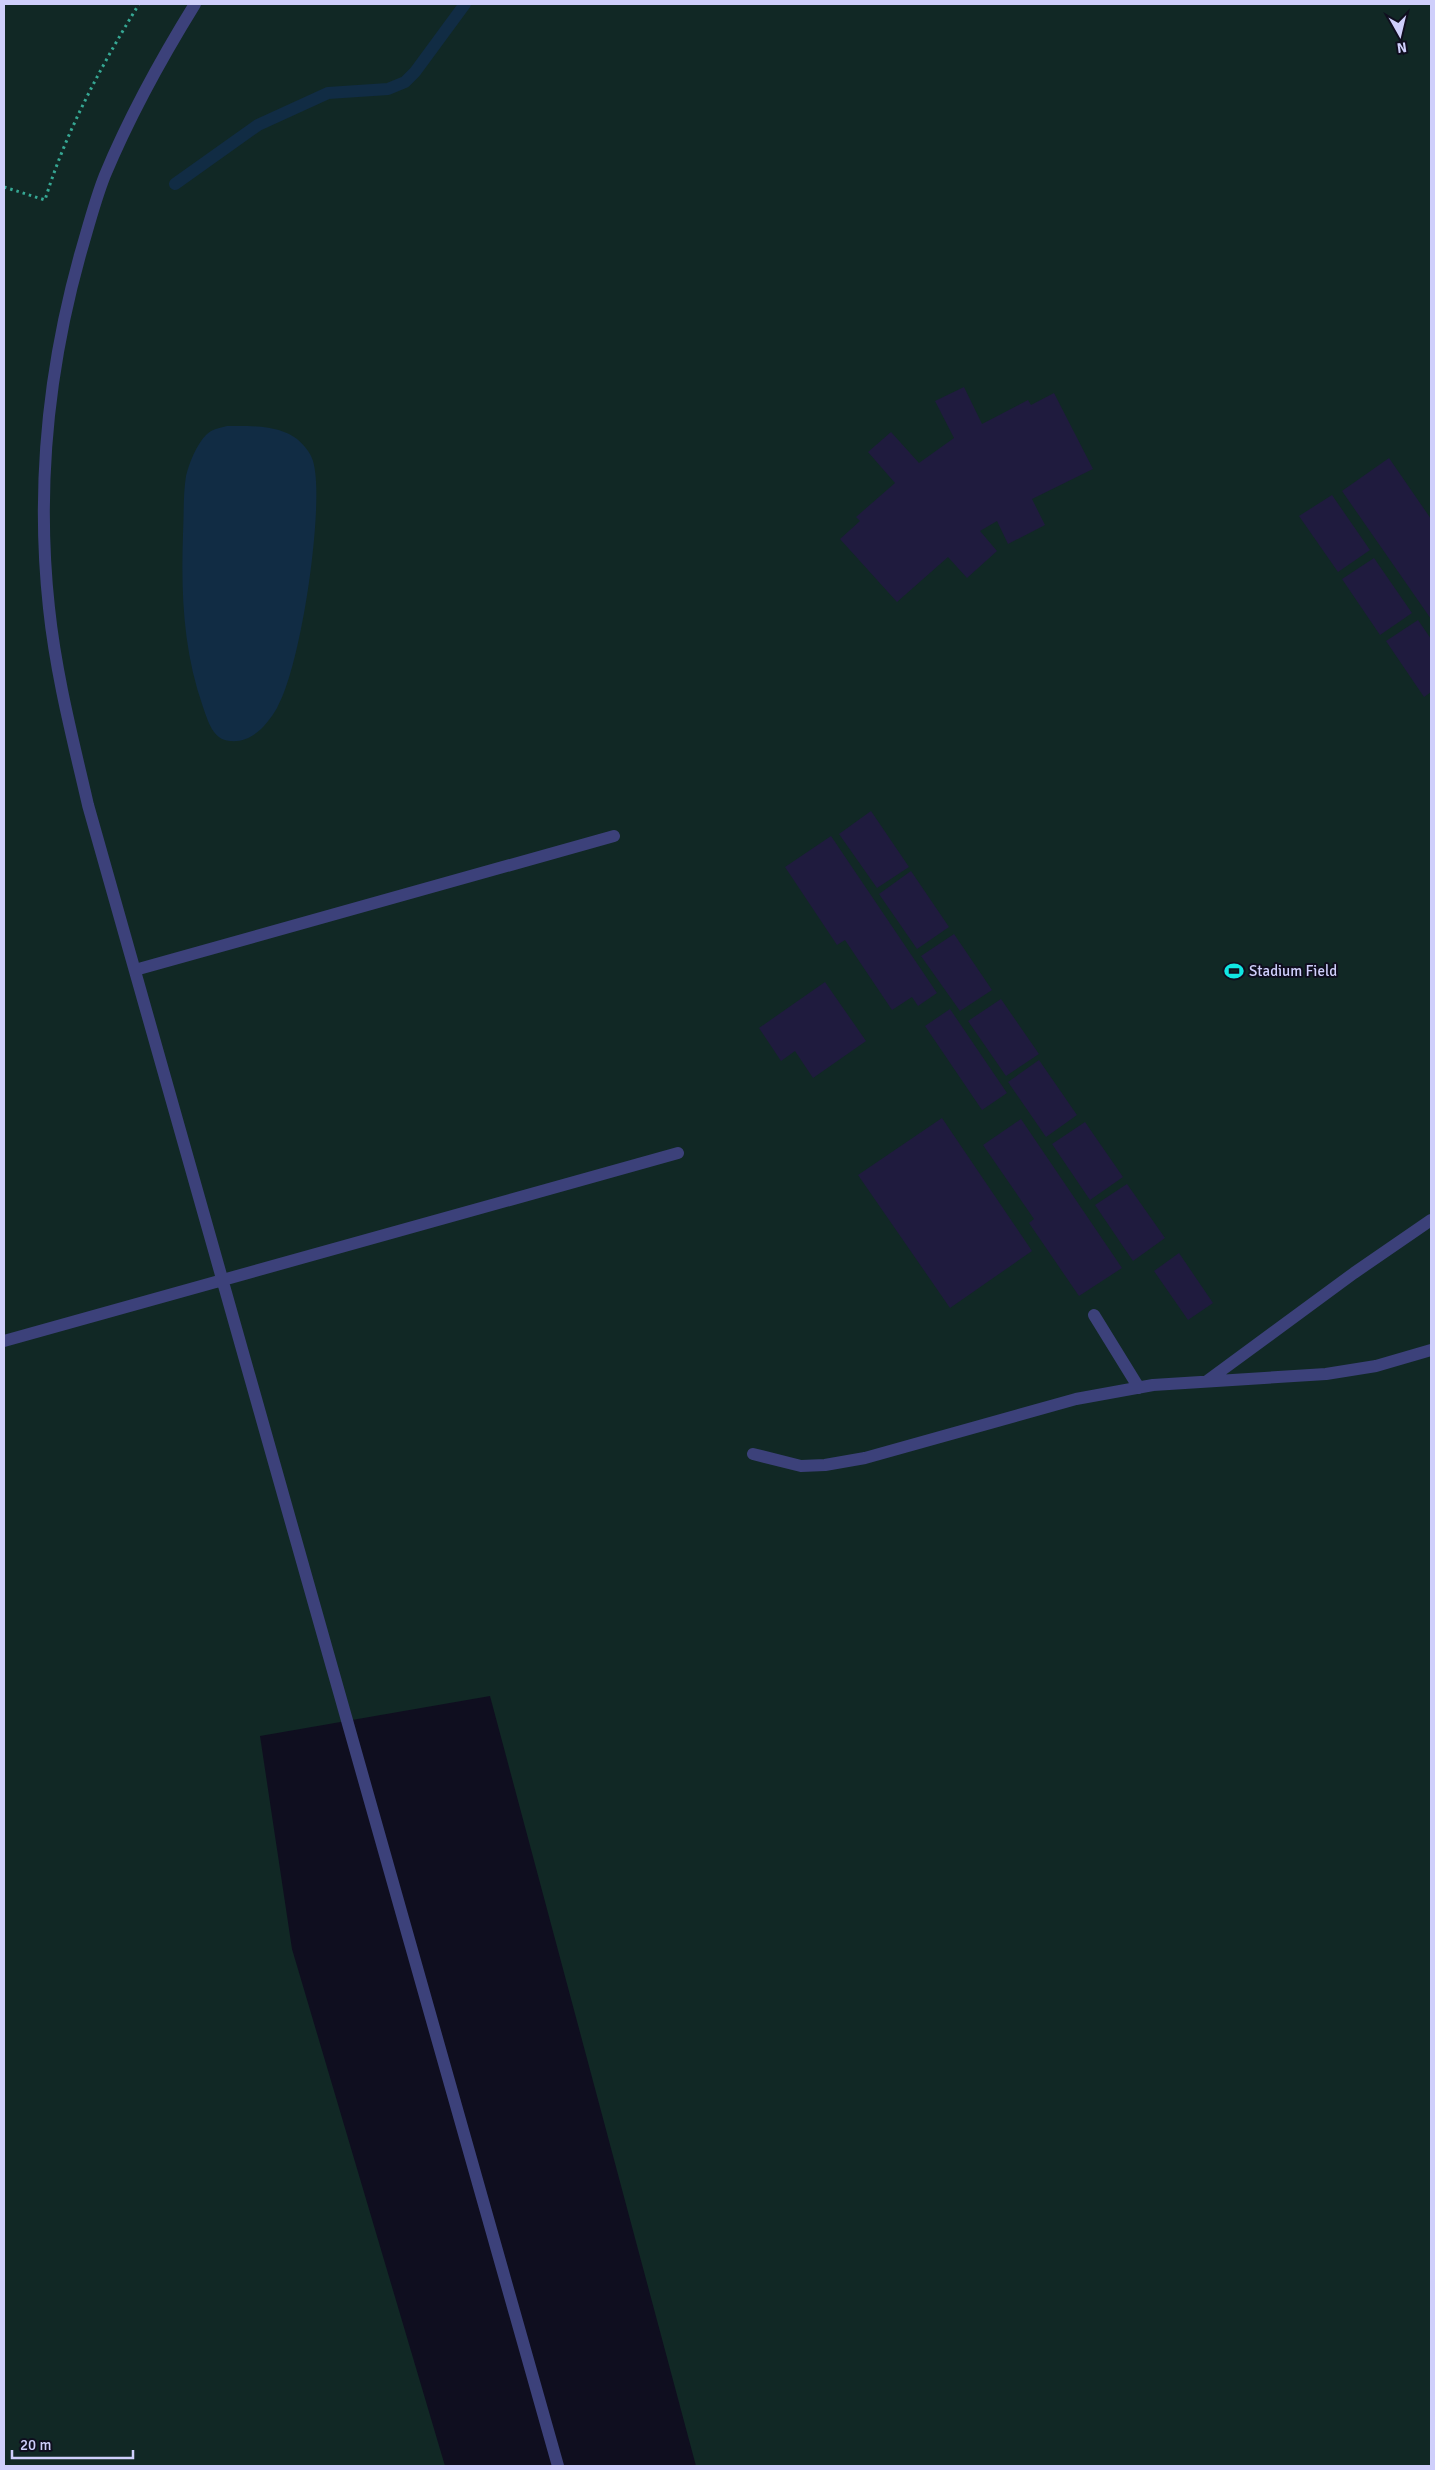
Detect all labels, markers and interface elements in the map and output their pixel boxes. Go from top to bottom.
north arrow [1375,10,1425,60]
text: N [1396,38,1408,56]
sports icon: Stadium Field [1223,960,1245,982]
place label: Stadium Field [1249,962,1337,980]
scale bar [12,2428,134,2460]
text: 20 m [20,2436,51,2454]

